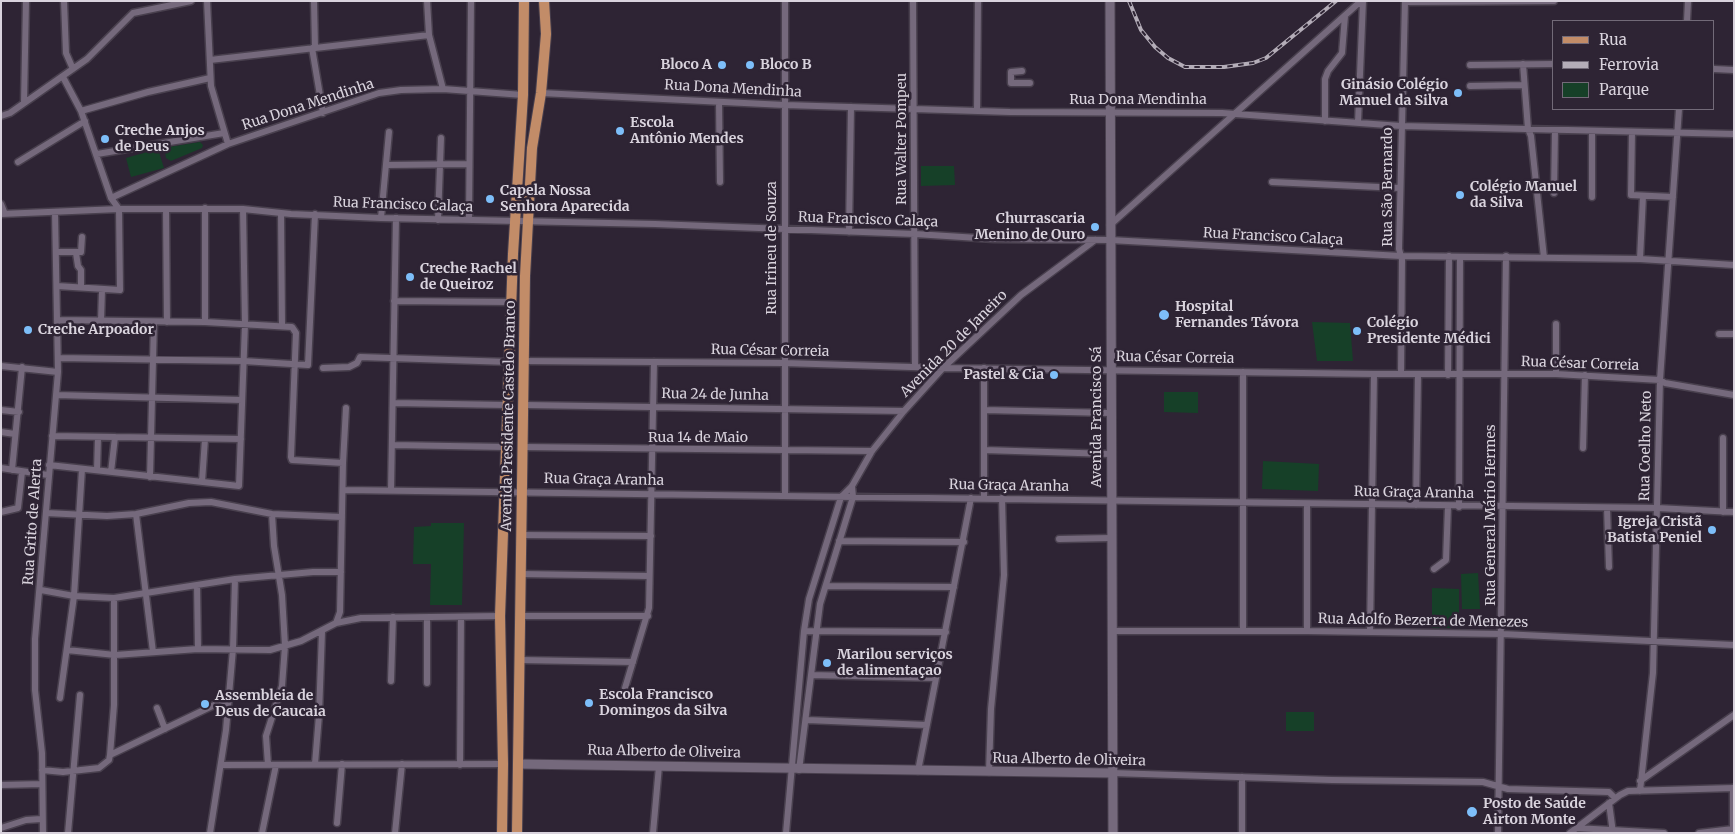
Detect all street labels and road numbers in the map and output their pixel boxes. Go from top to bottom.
street label: Rua Walter Pompeu [894,73,910,205]
street label: Rua Dona Mendinha [240,76,376,134]
street label: Rua Dona Mendinha [664,77,802,101]
street label: Rua Dona Mendinha [1069,92,1207,108]
street label: Rua São Bernardo [1380,127,1396,247]
street label: Rua Irineu de Souza [764,181,780,315]
street label: Rua Francisco Calaça [333,194,473,216]
street label: Rua Francisco Calaça [798,209,938,231]
street label: Rua Francisco Calaça [1202,225,1344,249]
street label: Avenida 20 de Janeiro [897,287,1011,401]
street label: Avenida Presidente Castelo Branco [499,300,519,532]
street label: Rua César Correia [711,342,829,360]
street label: Avenida Francisco Sá [1089,346,1105,488]
street label: Rua César Correia [1116,349,1234,367]
street label: Rua César Correia [1521,354,1639,374]
street label: Rua 24 de Junha [661,386,769,404]
street label: Rua Coelho Neto [1637,391,1655,501]
street label: Rua General Mário Hermes [1483,424,1499,606]
street label: Rua 14 de Maio [648,430,748,446]
street label: Rua Grito de Alerta [20,458,46,586]
street label: Rua Graça Aranha [544,471,664,489]
street label: Rua Graça Aranha [949,477,1069,495]
street label: Rua Graça Aranha [1354,484,1474,502]
street label: Rua Adolfo Bezerra de Menezes [1318,611,1528,631]
street label: Rua Alberto de Oliveira [587,742,741,762]
street label: Rua Alberto de Oliveira [992,750,1146,770]

